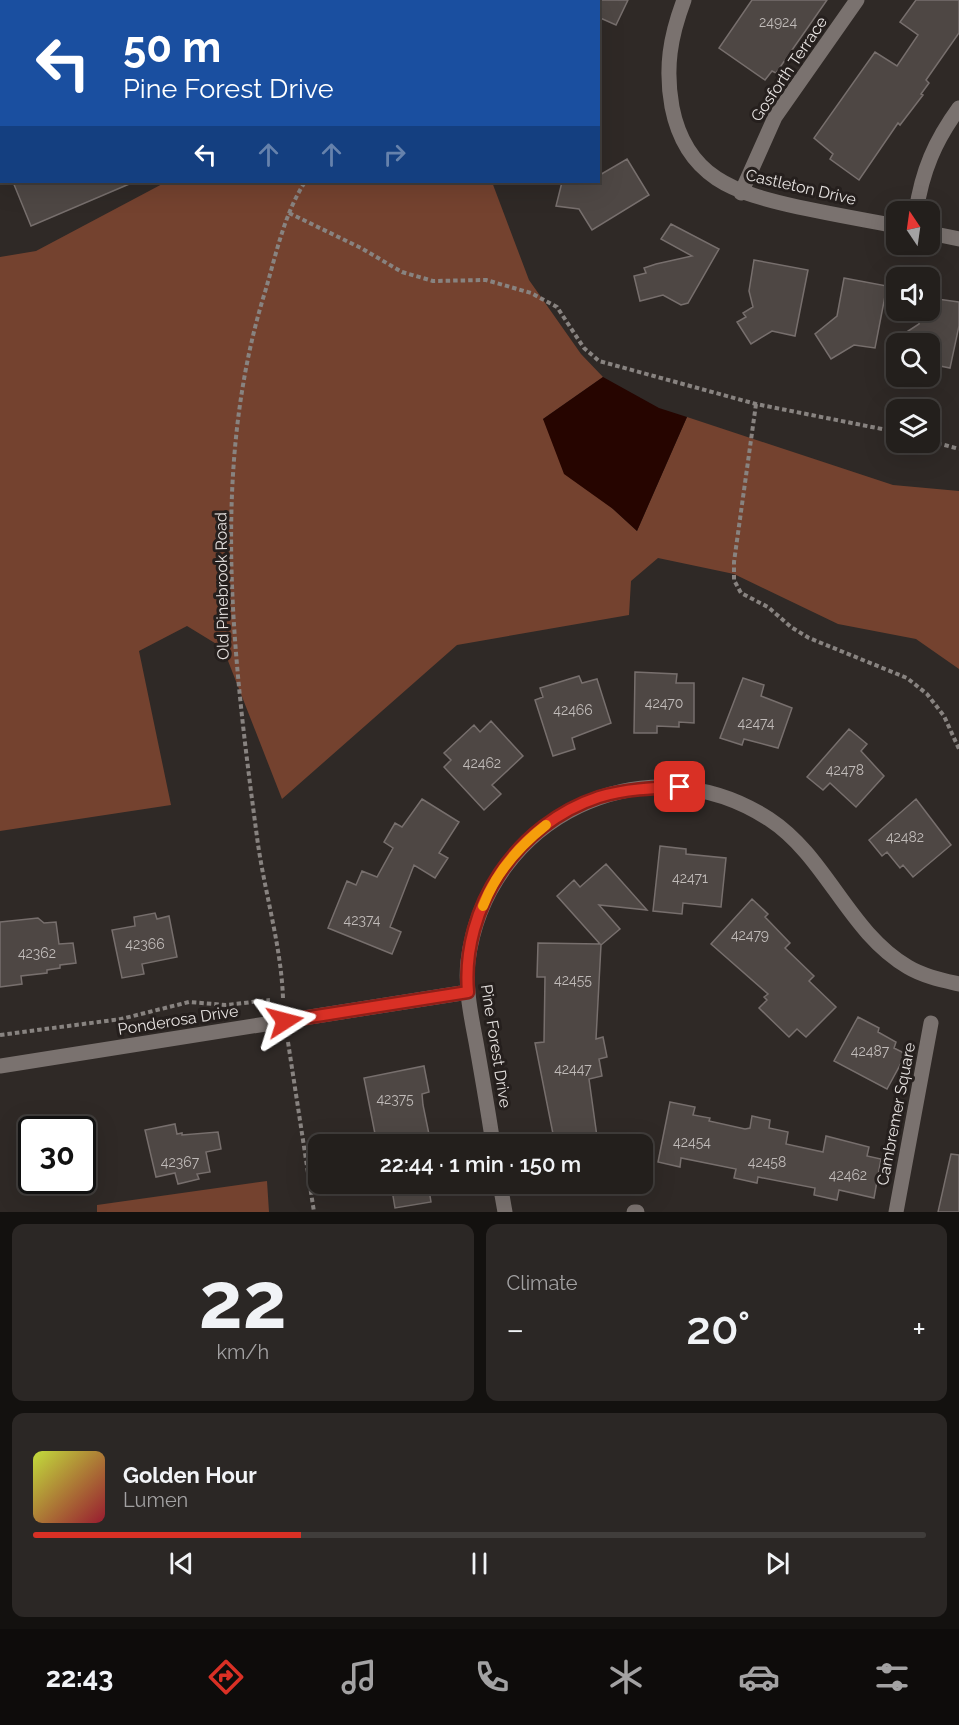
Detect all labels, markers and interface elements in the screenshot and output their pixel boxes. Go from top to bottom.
street label: Gosforth Terrace [747,13,831,125]
house number: 24924 [759,14,797,30]
text: 50 m [123,23,221,72]
icon: left [24,24,102,102]
text: Pine Forest Drive [123,73,334,104]
icon: left [189,138,222,171]
icon: ahead [252,138,285,171]
icon: ahead [315,138,348,171]
icon: right [378,138,411,171]
street label: Castleton Drive [744,165,858,209]
north arrow [886,201,940,255]
map controls [886,201,940,453]
button: sound [886,267,940,321]
button: search [886,333,940,387]
button: layers [886,399,940,453]
street label: Old Pinebrook Road [211,512,233,660]
house number: 42470 [645,695,683,711]
house number: 42466 [553,702,593,718]
house number: 42474 [738,715,775,731]
house number: 42462 [463,755,501,771]
pin [654,761,705,812]
house number: 42478 [826,762,864,778]
icon: arrive [663,770,696,803]
house number: 42482 [886,829,924,845]
house number: 42471 [672,870,708,886]
house number: 42374 [344,912,381,928]
house number: 42479 [731,927,769,943]
house number: 42366 [125,936,165,952]
house number: 42362 [18,945,56,961]
house number: 42455 [554,972,592,988]
street label: Pine Forest Drive [477,983,515,1109]
position arrow [253,989,317,1053]
street label: Ponderosa Drive [116,1001,240,1039]
street label: Cambremer Square [873,1041,919,1187]
house number: 42487 [851,1043,890,1059]
house number: 42447 [554,1061,592,1077]
house number: 42375 [376,1091,414,1107]
speed limit sign: 30 [18,1116,96,1194]
house number: 42454 [673,1134,711,1150]
text: 22:44 · 1 min · 150 m [380,1151,581,1177]
house number: 42367 [161,1154,200,1170]
house number: 42458 [748,1154,786,1170]
house number: 42462 [829,1167,867,1183]
text: 22 [199,1255,287,1346]
text: Climate [507,1271,578,1295]
text: 20° [686,1302,750,1355]
text: − [507,1310,524,1349]
text: + [912,1310,926,1349]
text: km/h [216,1340,269,1364]
text: Golden Hour [123,1462,257,1488]
text: Lumen [123,1488,188,1512]
icon: previous [165,1547,198,1580]
icon: pause [463,1547,496,1580]
icon: next [761,1547,794,1580]
icon: directions [205,1656,247,1698]
icon: music [338,1656,380,1698]
icon: phone [471,1656,513,1698]
icon: climate [605,1656,647,1698]
icon: car [738,1656,780,1698]
icon: filters [871,1656,913,1698]
text: 22:43 [46,1662,113,1693]

